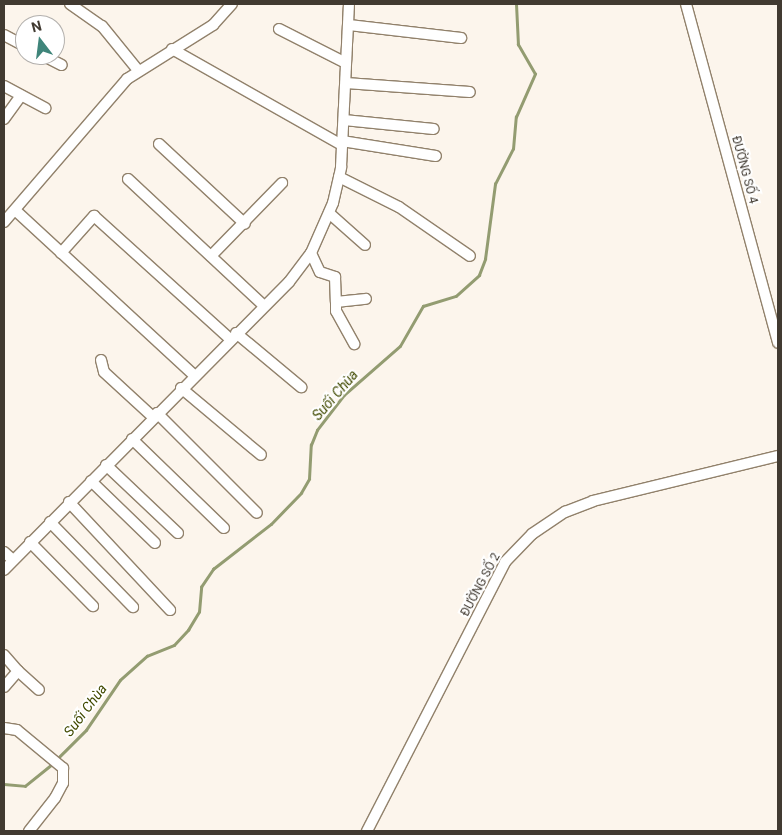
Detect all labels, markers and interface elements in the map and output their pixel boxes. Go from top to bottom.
north arrow [15,15,65,65]
text: N [30,17,43,35]
street label: ĐƯỜNG SỐ 4 [728,135,760,205]
water label: Suối Chùa [309,366,361,424]
street label: ĐƯỜNG SỐ 2 [458,551,504,619]
water label: Suối Chùa [60,680,110,740]

